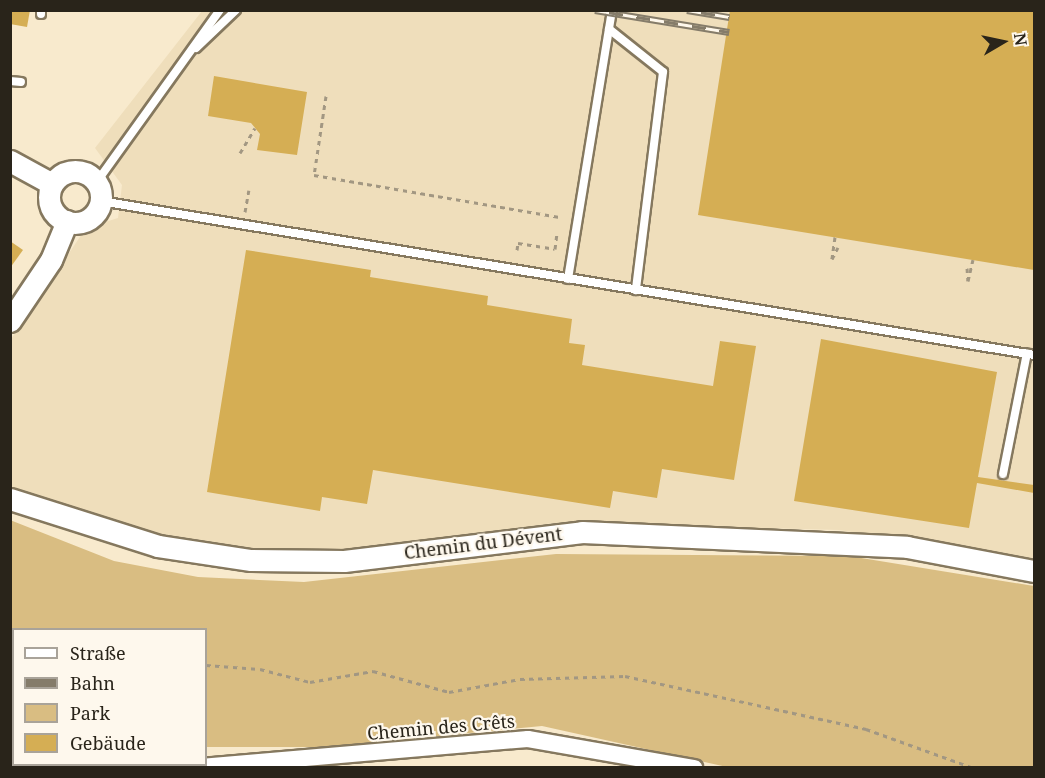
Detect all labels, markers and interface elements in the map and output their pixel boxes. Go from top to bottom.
north arrow [973,12,1033,72]
text: N [1009,31,1033,47]
street label: Chemin du Dévent [403,523,563,563]
legend [12,628,207,766]
text: Straße [70,641,126,665]
text: Bahn [70,671,115,695]
text: Park [70,701,110,725]
street label: Chemin des Crêts [366,710,516,744]
text: Gebäude [70,731,146,755]

